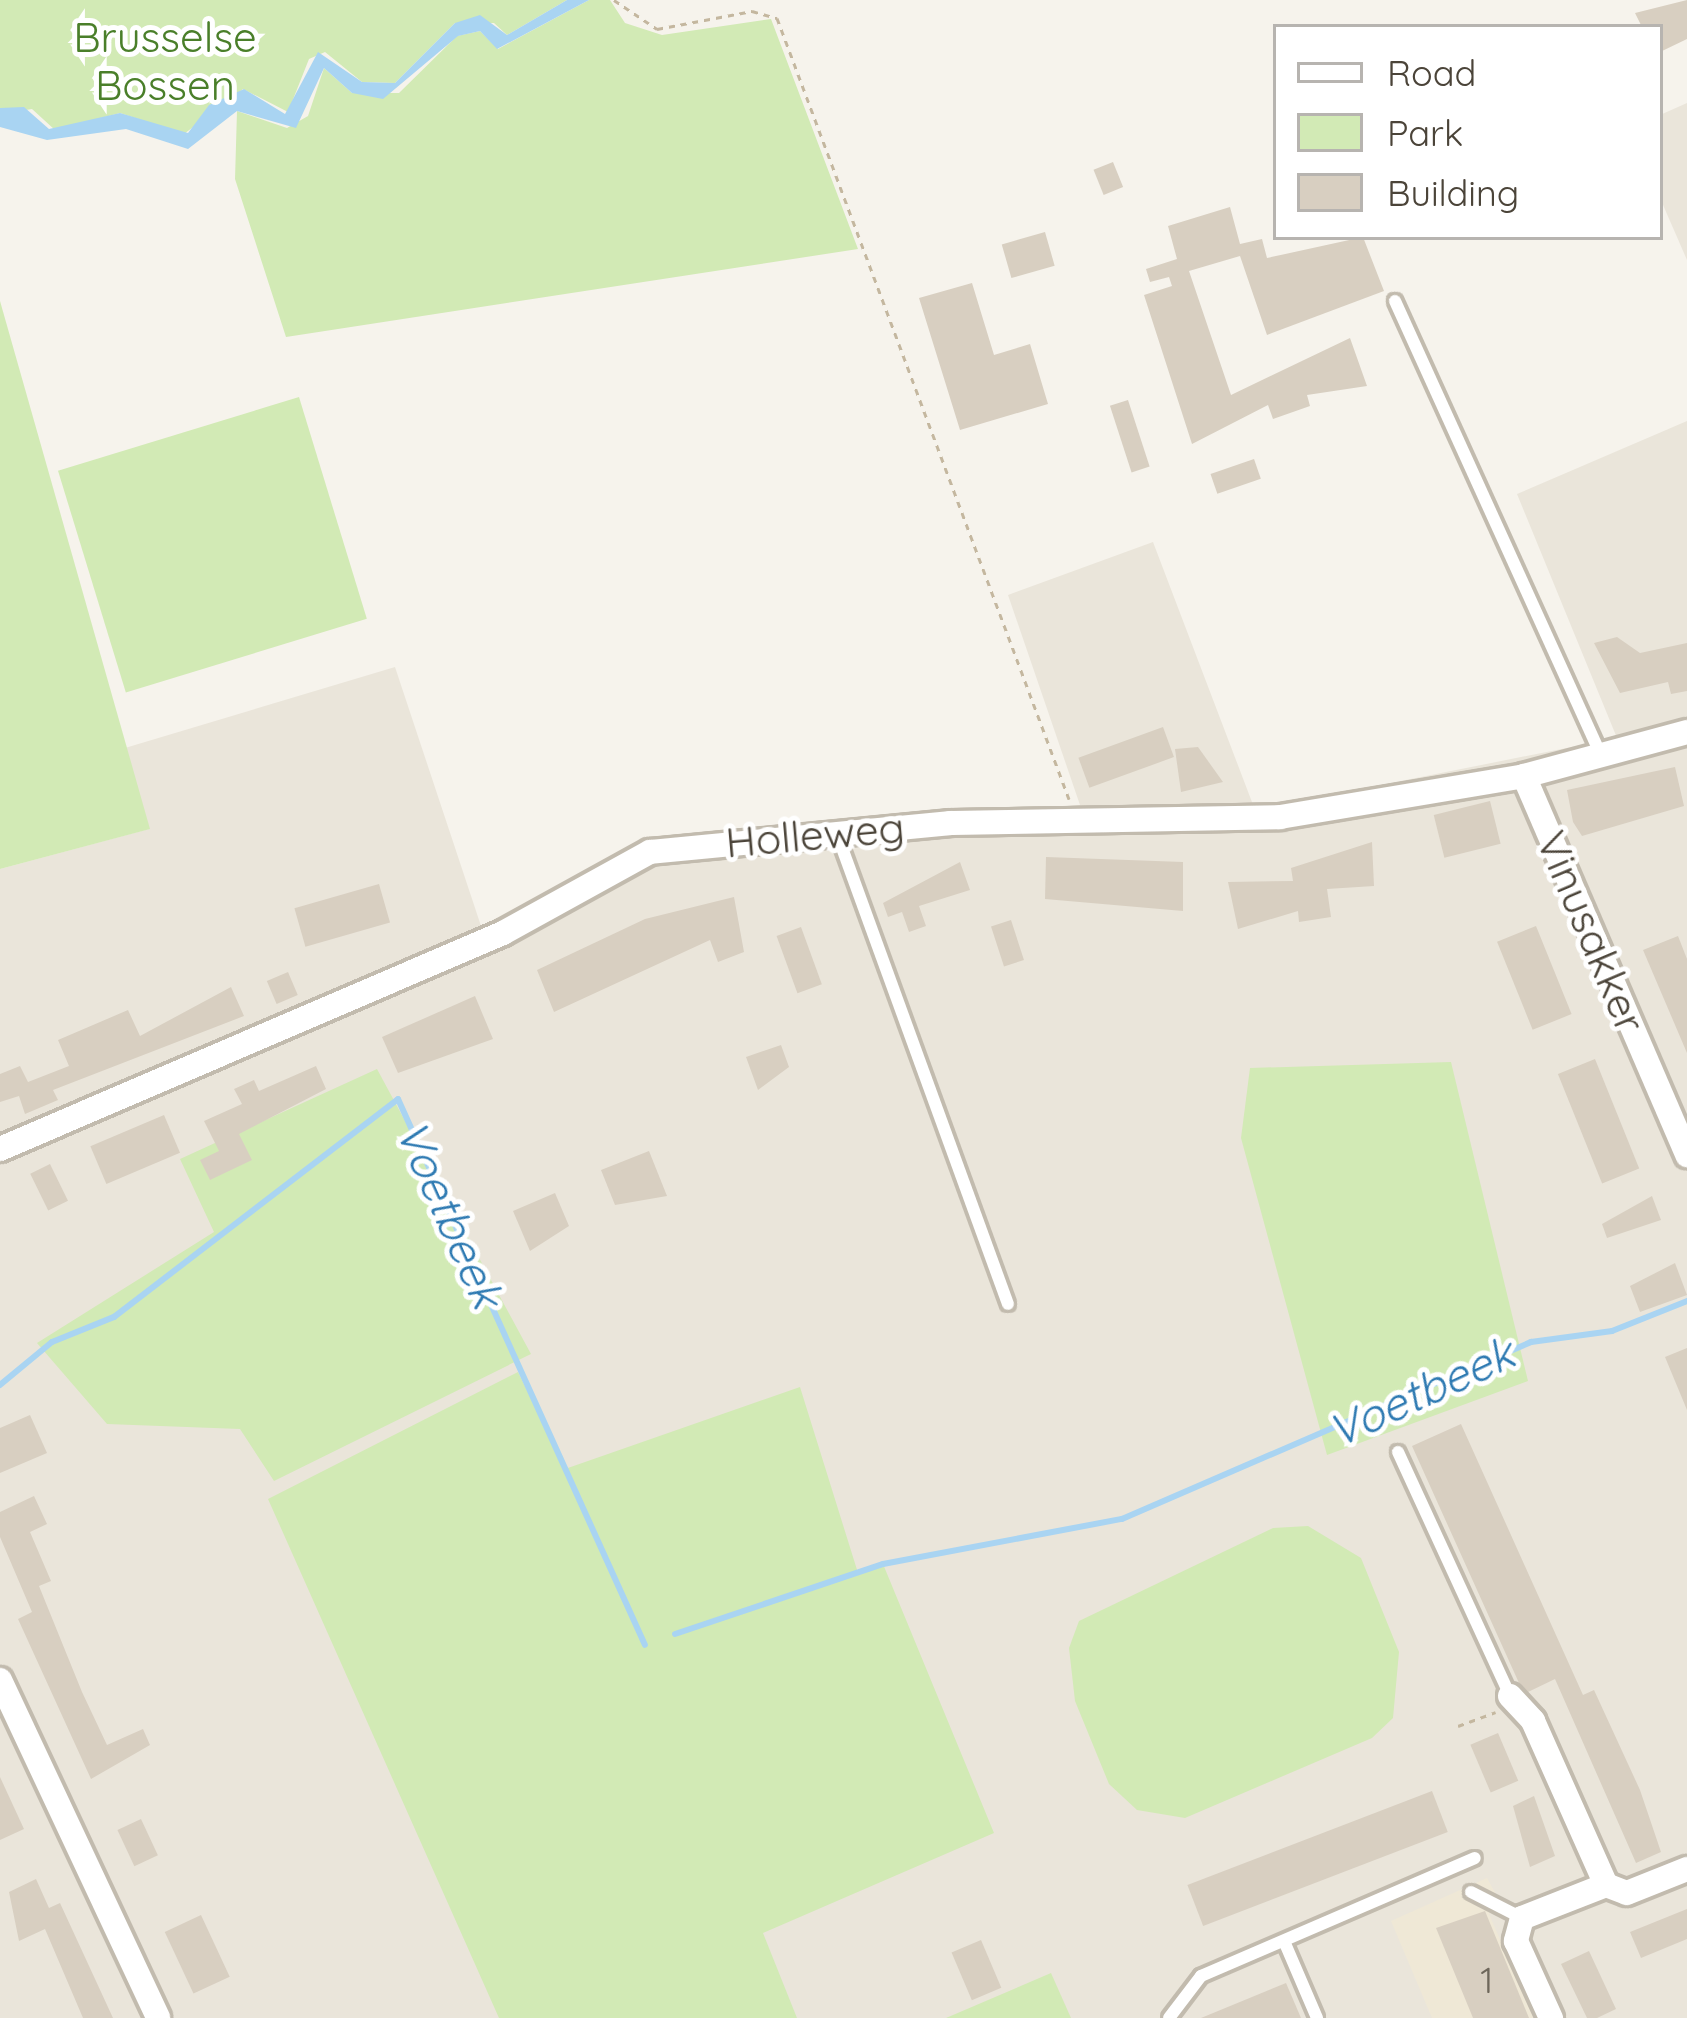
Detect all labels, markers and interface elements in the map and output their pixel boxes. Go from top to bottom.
park label: Brusselse Bossen [73,12,257,110]
legend [1273,24,1663,240]
text: Road [1387,50,1476,95]
text: Park [1387,110,1463,155]
text: Building [1387,170,1519,215]
street label: Holleweg [723,802,907,868]
street label: Vinusakker [1526,824,1656,1040]
water label: Voetbeek [385,1112,515,1316]
water label: Voetbeek [1319,1325,1523,1459]
house number: 1 [1480,1958,1494,2002]

